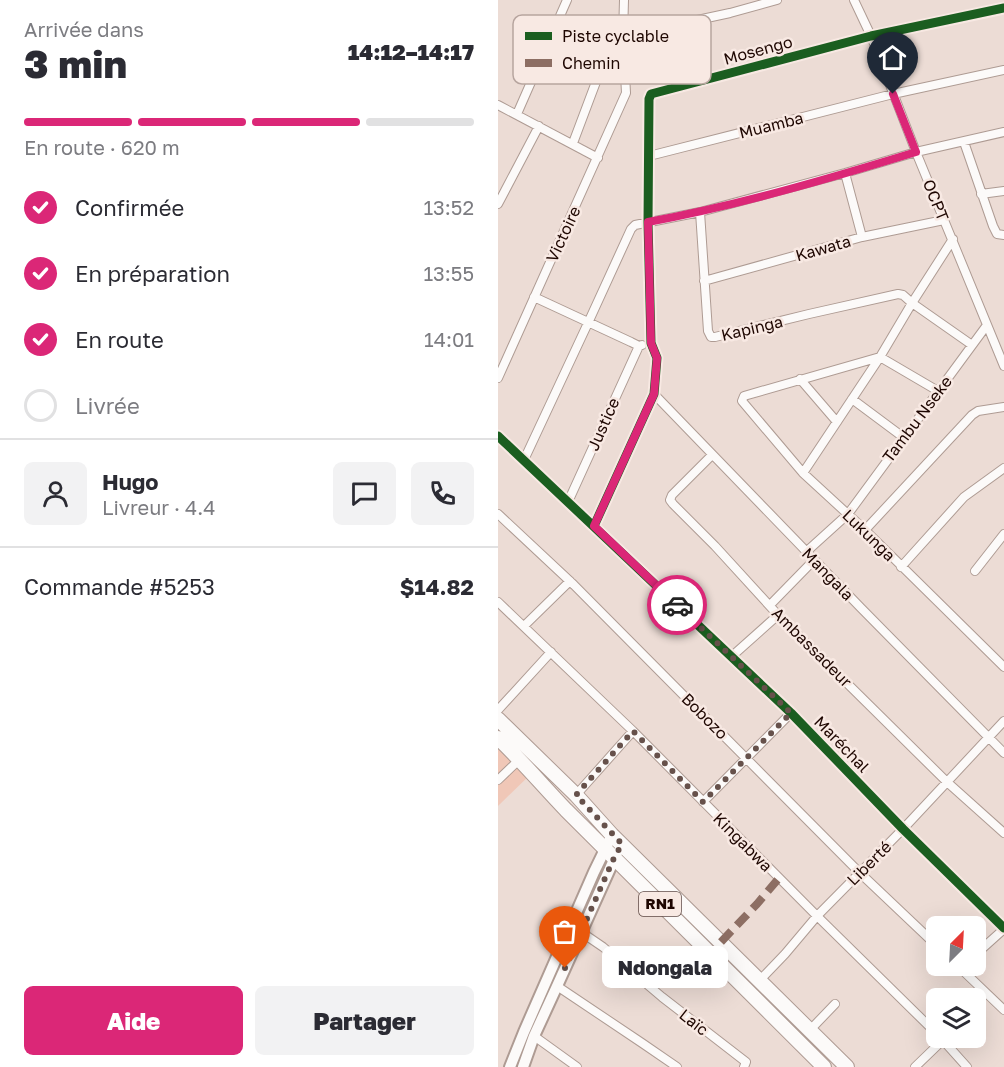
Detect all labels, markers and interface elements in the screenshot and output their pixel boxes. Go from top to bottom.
legend [513,15,711,84]
text: Arrivée dans [24,17,144,41]
text: Piste cyclable [562,26,669,46]
street label: Mosengo [721,31,795,69]
pin [867,32,918,94]
text: 14:12–14:17 [348,38,474,65]
text: 3 min [24,40,127,87]
icon: home [876,41,909,74]
text: Chemin [562,53,620,73]
street label: Muamba [737,107,805,143]
text: En route · 620 m [24,135,180,159]
street label: OCPT [919,176,953,224]
icon: check [24,191,57,224]
text: Confirmée [75,194,184,221]
text: 13:52 [423,195,474,219]
street label: Victoire [541,203,585,265]
street label: Kawata [793,231,853,265]
icon: check [24,257,57,290]
text: En préparation [75,260,230,287]
text: 13:55 [423,261,474,285]
street label: Kapinga [719,311,785,345]
icon: check [24,323,57,356]
text: En route [75,326,164,353]
text: 14:01 [424,327,474,351]
street label: Tambu Nseke [878,372,956,466]
text: Livrée [75,392,140,419]
street label: Justice [583,394,623,454]
button: person [24,462,87,525]
button: chat [333,462,396,525]
button: phone [411,462,474,525]
text: Hugo [102,468,159,495]
text: Livreur · 4.4 [102,495,215,519]
street label: Lukunga [838,505,900,565]
street label: Mangala [798,543,858,605]
text: Commande #5253 [24,573,215,600]
text: $14.82 [400,573,474,600]
courier [647,575,707,635]
icon: car [661,589,694,622]
street label: Ambassadeur [768,603,856,691]
street label: Bobozo [678,689,732,743]
street label: Maréchal [810,712,874,776]
street label: Kingabwa [709,808,777,876]
street label: Liberté [843,837,895,889]
road number: RN1 [639,892,681,916]
pin [539,906,590,968]
icon: bag [548,915,581,948]
north arrow [926,916,986,976]
map controls [926,916,986,1048]
callout: Ndongala [601,947,727,989]
text: Ndongala [618,955,712,979]
button: Aide [24,986,243,1055]
button: Partager [255,986,474,1055]
button: layers [926,988,986,1048]
street label: Laïc [675,1004,713,1040]

